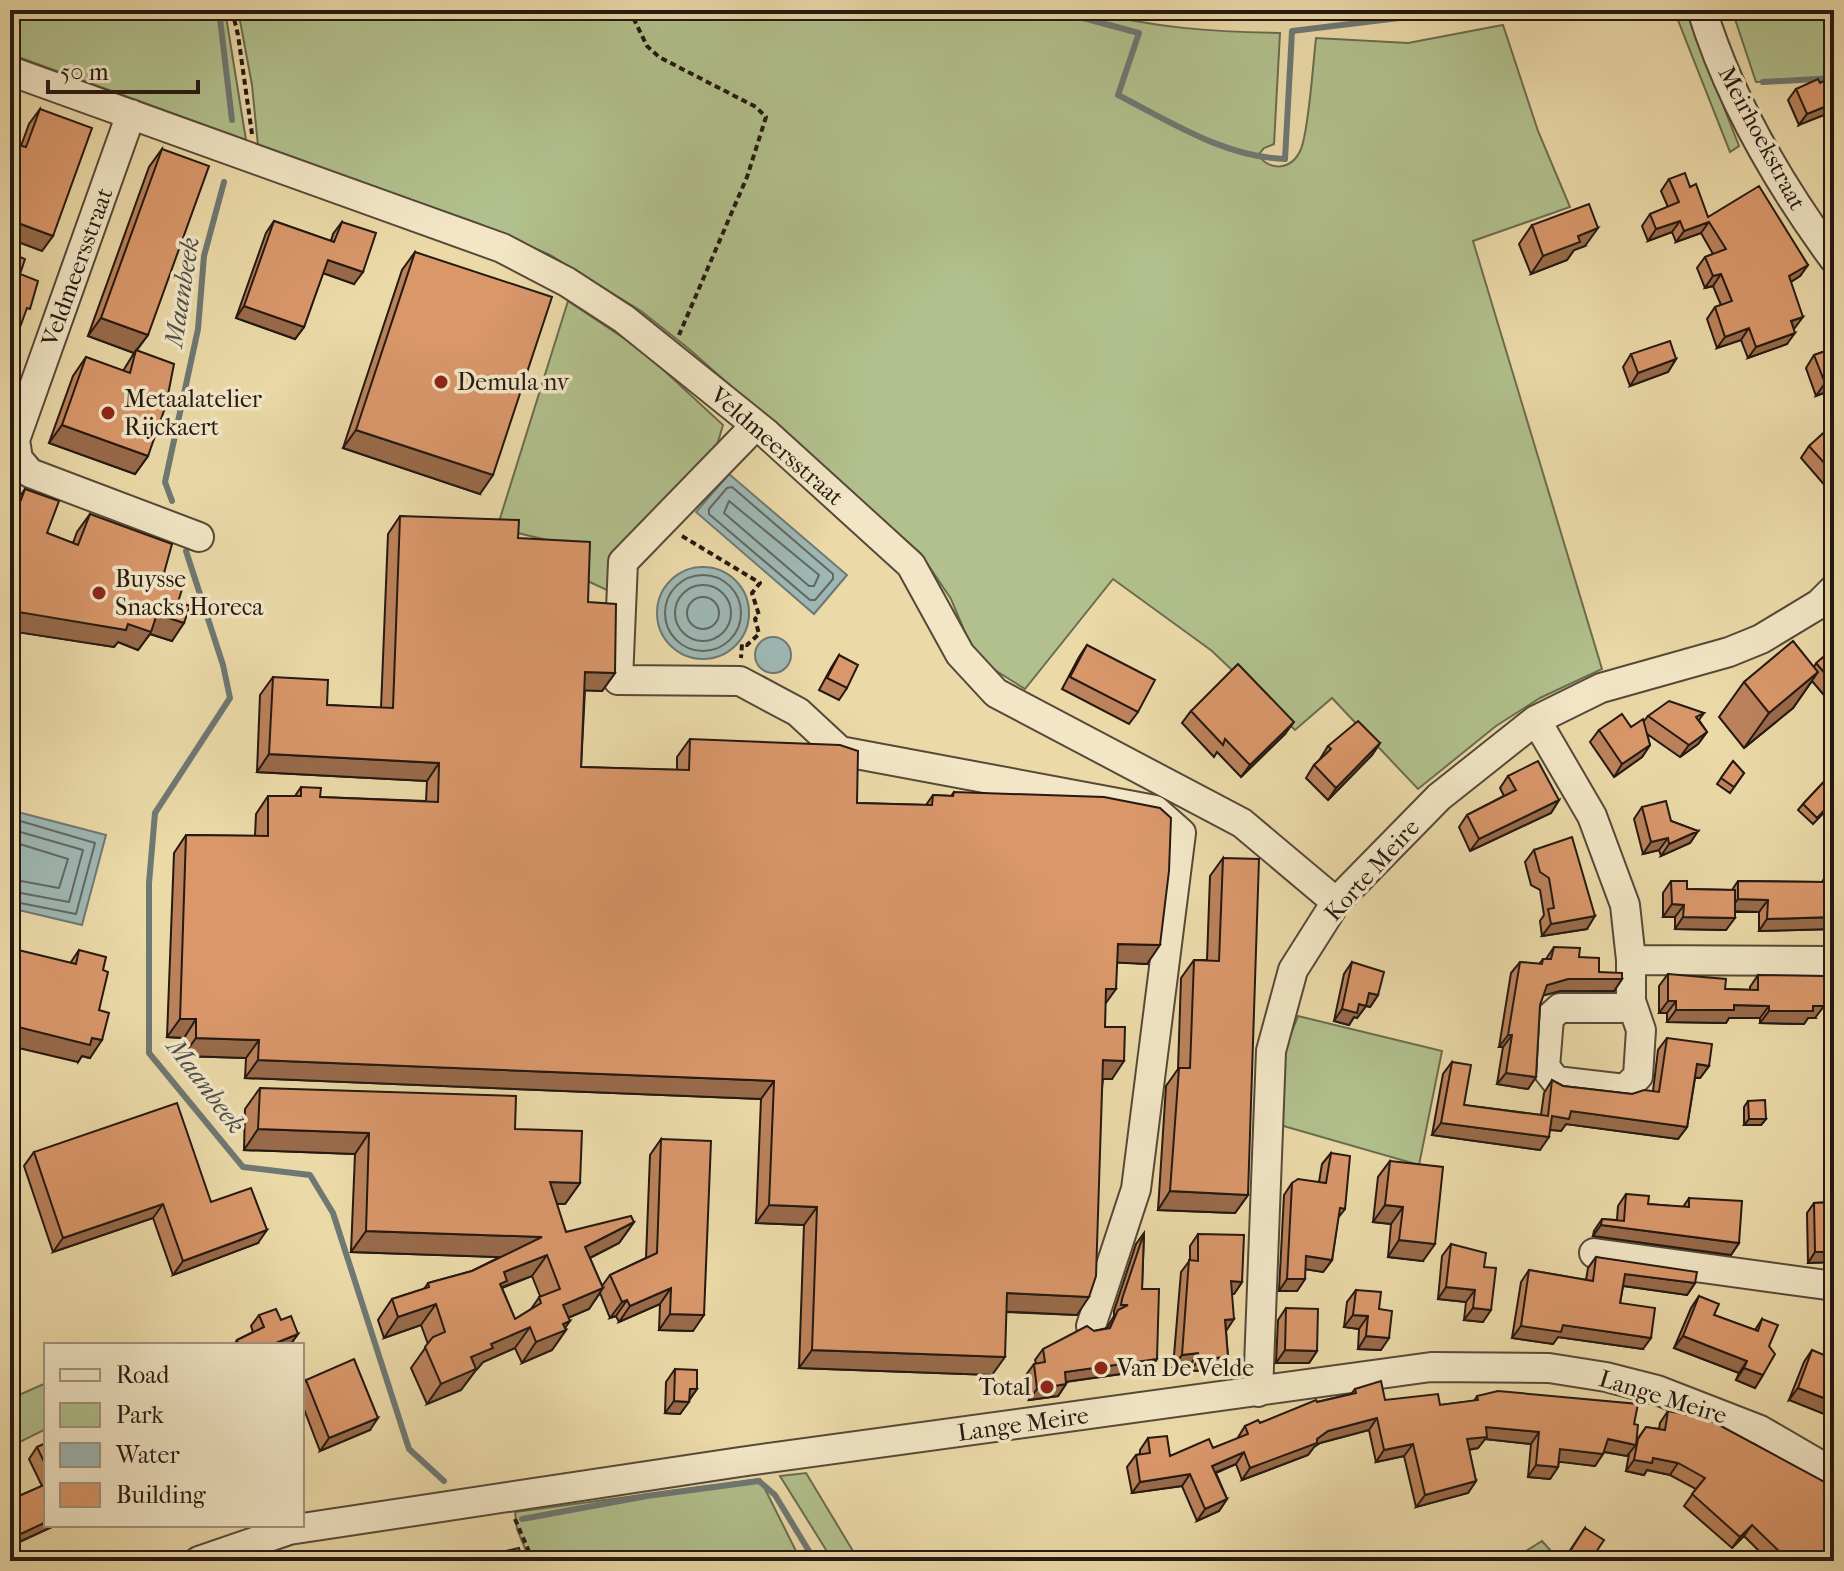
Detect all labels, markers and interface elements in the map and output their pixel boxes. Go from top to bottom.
scale bar [48,44,198,94]
text: 50 m [60,58,109,86]
street label: Meirhoekstraat [1712,61,1812,215]
street label: Veldmeersstraat [35,184,119,351]
water label: Maanbeek [158,235,206,351]
place label: Demula nv [457,368,570,396]
marker: Demula nv [432,373,450,391]
street label: Veldmeersstraat [704,380,849,512]
place label: Metaalatelier Rijckaert [124,385,263,441]
marker: Metaalatelier Rijckaert [99,404,117,422]
place label: Buysse Snacks Horeca [115,565,264,621]
marker: Buysse Snacks Horeca [90,584,108,602]
street label: Korte Meire [1319,813,1425,927]
water label: Maanbeek [159,1031,252,1140]
legend [44,1343,304,1527]
place label: Van De Velde [1116,1354,1254,1382]
marker: Van De Velde [1092,1359,1110,1377]
text: Road [116,1361,170,1389]
street label: Lange Meire [1596,1364,1730,1430]
place label: Total [979,1373,1031,1401]
marker: Total [1038,1378,1056,1396]
text: Park [116,1401,164,1429]
street label: Lange Meire [956,1401,1090,1447]
text: Water [115,1441,180,1469]
text: Building [116,1481,207,1509]

